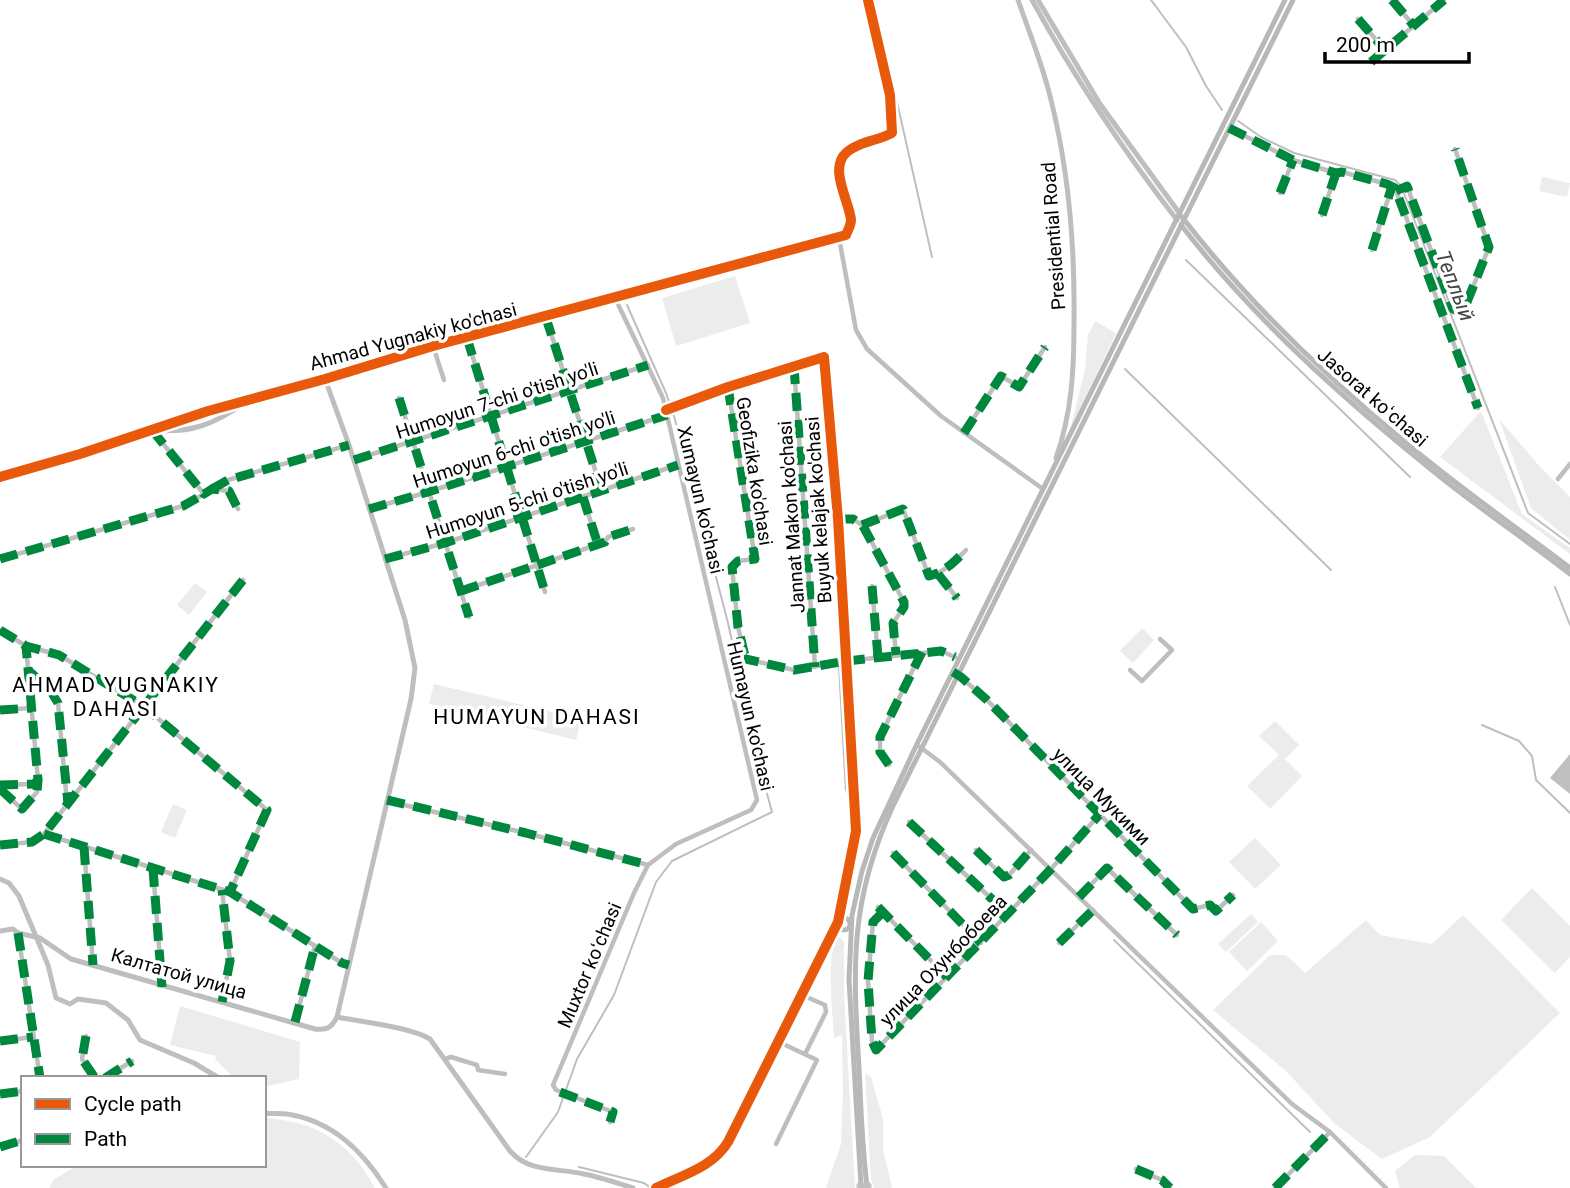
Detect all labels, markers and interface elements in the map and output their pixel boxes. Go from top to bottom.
scale bar [1325,21,1468,65]
text: 200 m [1336,33,1395,57]
street label: Presidential Road [1037,161,1070,311]
water label: Теплый [1431,248,1479,325]
street label: Ahmad Yugnakiy ko'chasi [307,298,519,375]
street label: Jasorat koʻchasi [1313,343,1433,452]
street label: Humoyun 7-chi o'tish yo'li [393,357,601,444]
street label: Geofizika ko'chasi [731,395,778,547]
street label: Humoyun 6-chi o'tish yo'li [410,406,618,493]
street label: Buyuk kelajak ko'chasi [801,416,836,604]
street label: Jannat Makon ko'chasi [773,420,810,614]
street label: Xumayun ko'chasi [672,424,729,576]
street label: Humoyun 5-chi o'tish yo'li [423,457,631,544]
street label: Humayun ko'chasi [722,639,779,793]
district label: AHMAD YUGNAKIY DAHASI [12,673,220,721]
district label: HUMAYUN DAHASI [433,705,641,729]
street label: улица Мукими [1048,743,1155,850]
street label: улица Охунбобоева [875,890,1012,1031]
street label: Muxtor koʻchasi [553,899,626,1032]
street label: Калтатой улица [108,943,249,1004]
legend [21,1076,266,1167]
text: Cycle path [84,1092,182,1116]
text: Path [84,1127,127,1151]

